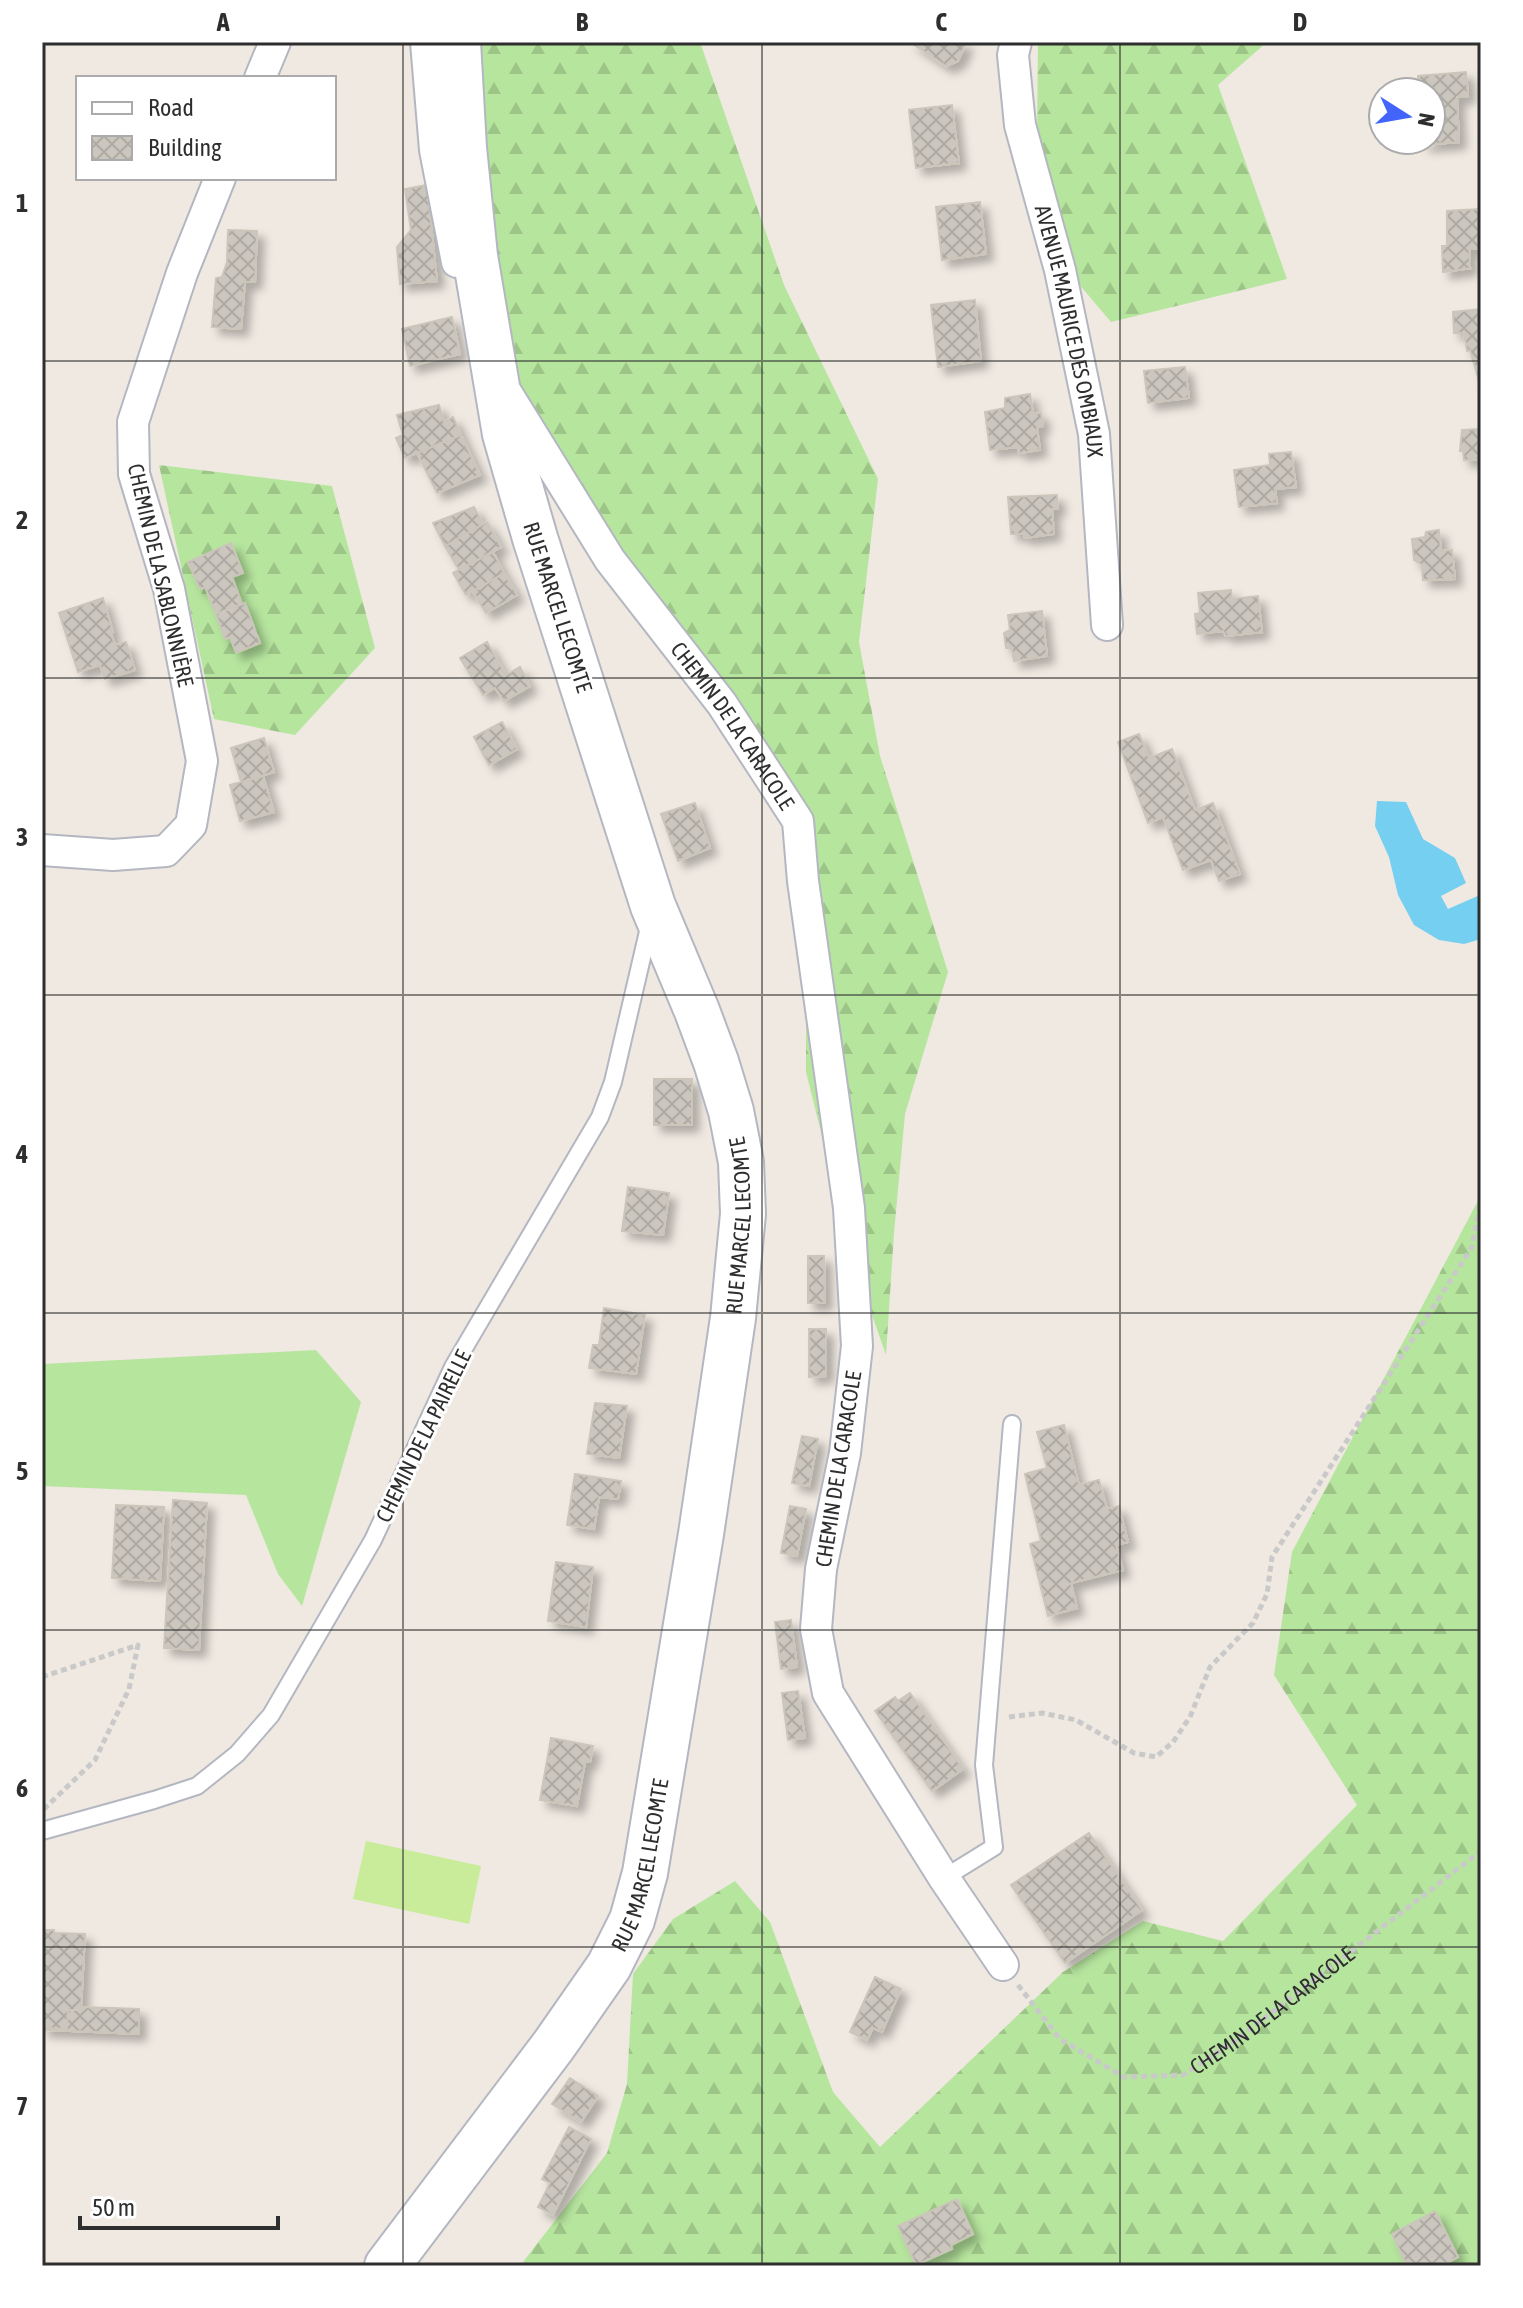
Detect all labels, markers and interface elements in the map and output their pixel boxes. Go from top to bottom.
text: A [216,7,230,37]
text: B [576,7,589,37]
text: C [935,7,947,37]
text: D [1293,7,1307,37]
legend [76,76,336,180]
north arrow [1367,76,1447,156]
text: Road [148,94,194,121]
text: N [1413,111,1441,129]
text: Building [148,134,222,161]
text: 1 [16,188,28,218]
street label: AVENUE MAURICE DES OMBIAUX [1030,202,1109,458]
street label: CHEMIN DE LA SABLONNIÈRE [123,461,199,690]
text: 2 [16,505,28,535]
street label: RUE MARCEL LECOMTE [518,519,598,696]
street label: CHEMIN DE LA CARACOLE [666,637,800,815]
text: 3 [16,822,28,852]
street label: RUE MARCEL LECOMTE [720,1135,756,1315]
text: 4 [15,1139,28,1169]
street label: CHEMIN DE LA PAIRELLE [370,1345,476,1526]
street label: CHEMIN DE LA CARACOLE [810,1369,866,1569]
text: 5 [16,1456,28,1486]
text: 6 [16,1773,28,1803]
street label: RUE MARCEL LECOMTE [605,1776,673,1956]
street label: CHEMIN DE LA CARACOLE [1185,1940,1360,2080]
text: 7 [16,2091,28,2121]
scale bar [80,2180,278,2230]
text: 50 m [92,2194,135,2221]

